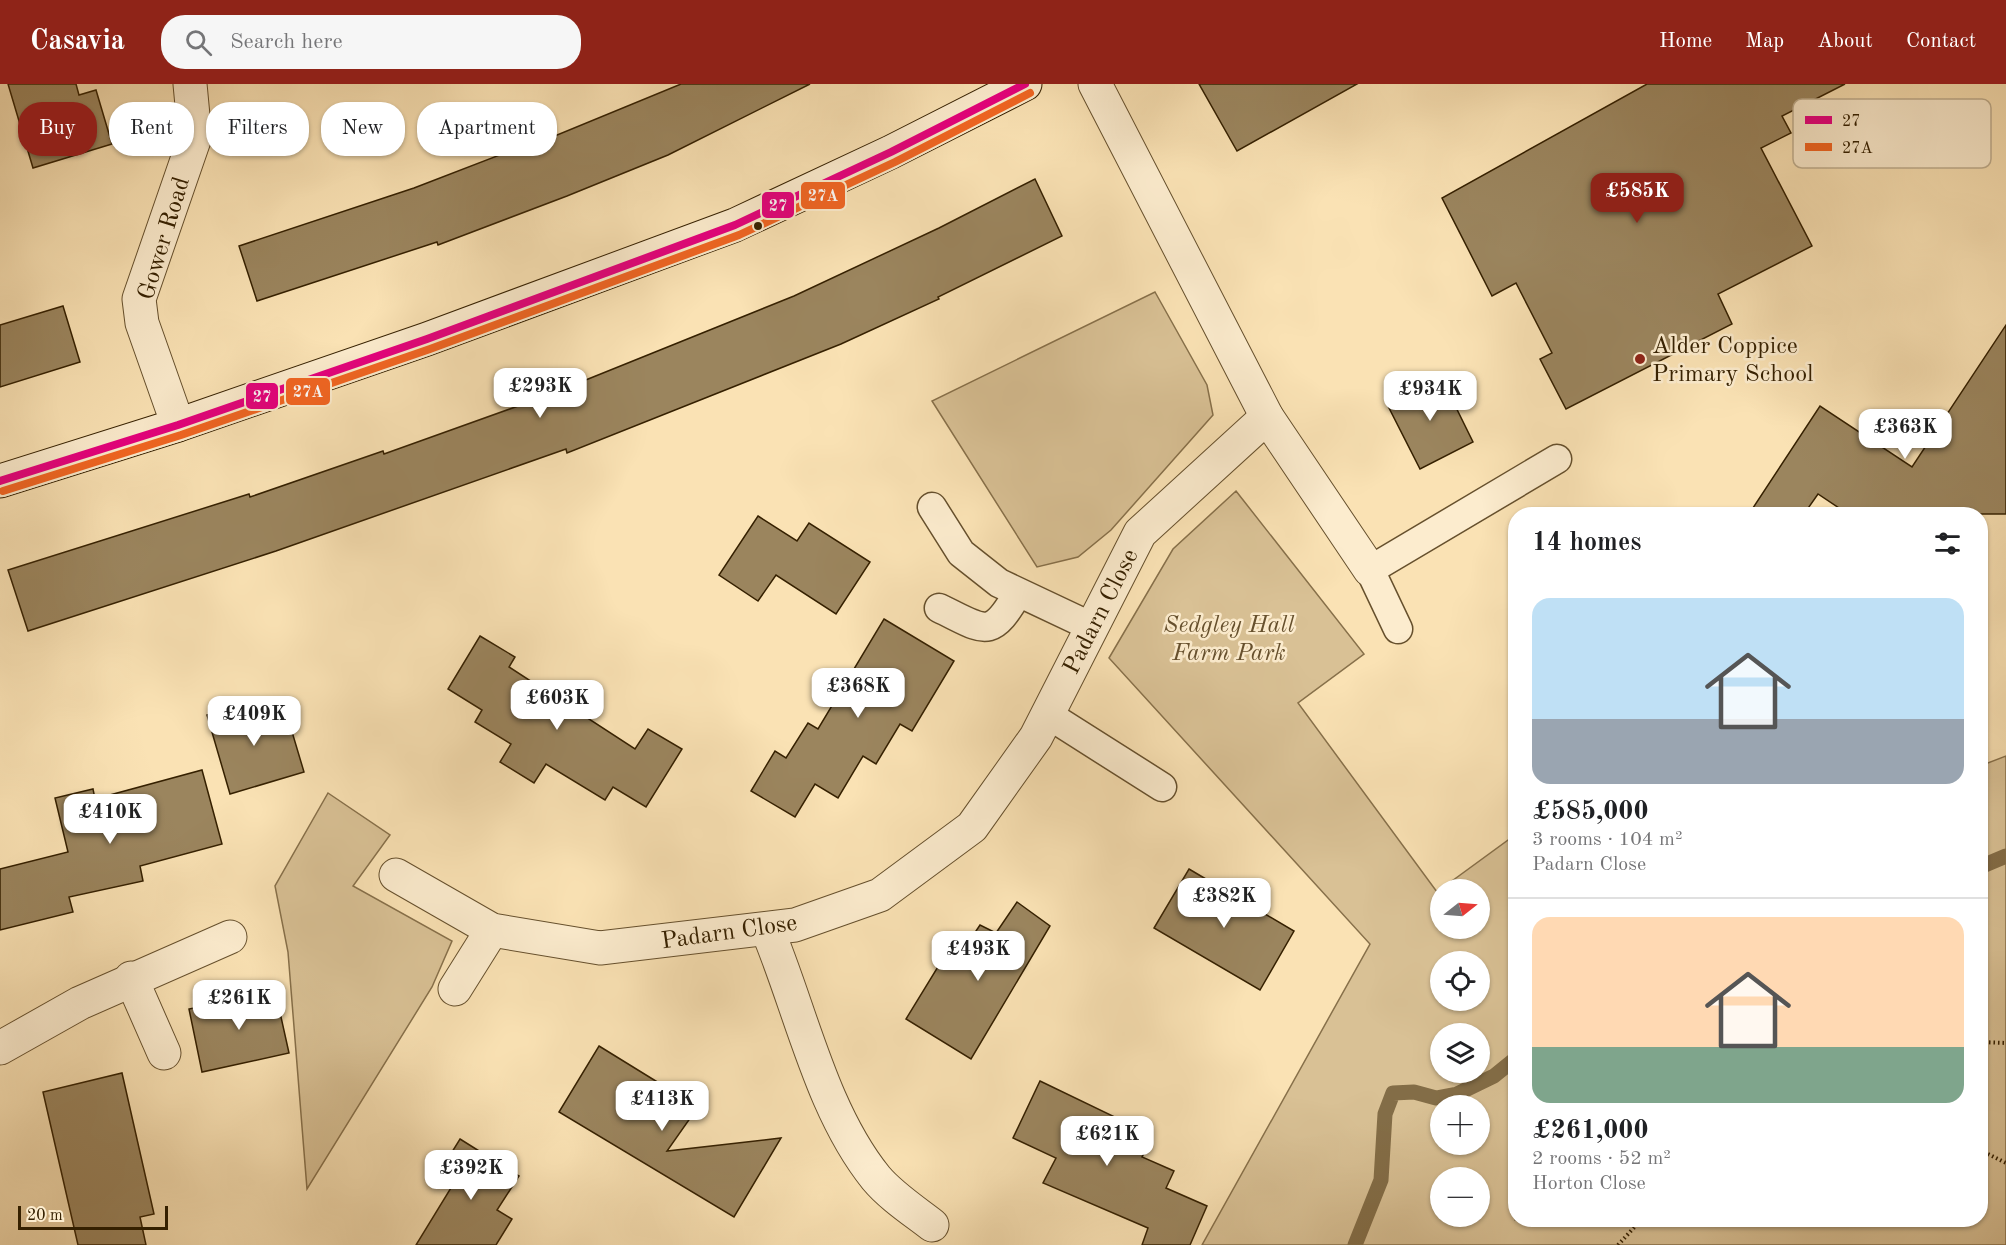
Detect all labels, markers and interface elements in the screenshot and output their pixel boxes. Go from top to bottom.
search box [161,15,581,69]
icon: search [182,26,215,59]
text: Casavia [30,28,125,56]
text: Search here [230,31,343,53]
text: Home [1659,31,1712,52]
text: Map [1745,31,1784,52]
text: About [1817,31,1873,52]
text: Contact [1906,31,1976,52]
legend [1793,99,1991,168]
chip: Buy [18,102,97,156]
chip: Rent [109,102,194,156]
chip: Filters [206,102,309,156]
chip: New [321,102,405,156]
chip: Apartment [417,102,557,156]
text: 27 [1842,114,1861,130]
text: 27A [1842,141,1873,157]
pin: £585K [1595,173,1679,224]
street label: Gower Road [135,174,195,303]
line badge: 27A [800,181,846,210]
text: £585K [1605,182,1669,202]
text: 27A [808,189,838,205]
line badge: 27 [761,191,795,219]
text: 27 [769,199,787,215]
unlabelled marker [752,220,764,232]
place label: Alder Coppice Primary School [1652,335,1814,387]
marker: Alder Coppice Primary School [1633,352,1647,366]
pin: £293K [498,368,582,419]
pin: £934K [1388,371,1472,422]
line badge: 27A [285,377,331,406]
text: £293K [508,377,572,397]
text: £934K [1398,380,1462,400]
line badge: 27 [245,382,279,410]
text: 27A [293,385,323,401]
text: 27 [253,390,271,406]
pin: £363K [1863,409,1947,460]
text: £363K [1873,418,1937,438]
icon: filters [1931,527,1964,560]
text: 14 homes [1532,530,1641,556]
street label: Padarn Close [1060,545,1144,678]
park label: Sedgley Hall Farm Park [1164,614,1294,666]
icon: home [1694,637,1802,745]
pin: £368K [816,668,900,719]
text: £368K [826,677,890,697]
pin: £603K [515,680,599,731]
text: £603K [525,689,589,709]
pin: £409K [212,696,296,747]
text: £409K [222,705,286,725]
pin: £410K [68,794,152,845]
text: £585,000 [1532,799,1648,825]
text: £410K [78,803,142,823]
text: 3 rooms · 104 m² [1532,830,1682,850]
text: Padarn Close [1532,855,1646,875]
pin: £382K [1182,878,1266,929]
north arrow [1430,879,1490,939]
map controls [1430,879,1490,1227]
text: £382K [1192,887,1256,907]
street label: Padarn Close [660,912,799,954]
pin: £493K [936,931,1020,982]
text: £493K [946,940,1010,960]
button: locate [1430,951,1490,1011]
icon: home [1694,956,1802,1064]
pin: £261K [197,980,281,1031]
text: £261K [207,989,271,1009]
button: layers [1430,1023,1490,1083]
pin: £413K [620,1081,704,1132]
text: £413K [630,1090,694,1110]
button: + [1430,1095,1490,1155]
pin: £621K [1065,1116,1149,1167]
text: £261,000 [1532,1118,1648,1144]
text: £621K [1075,1125,1139,1145]
text: 2 rooms · 52 m² [1532,1149,1671,1169]
pin: £392K [429,1150,513,1201]
text: £392K [439,1159,503,1179]
button: − [1430,1167,1490,1227]
text: Horton Close [1532,1174,1646,1194]
scale bar [18,1203,168,1230]
text: 20 m [27,1208,63,1224]

